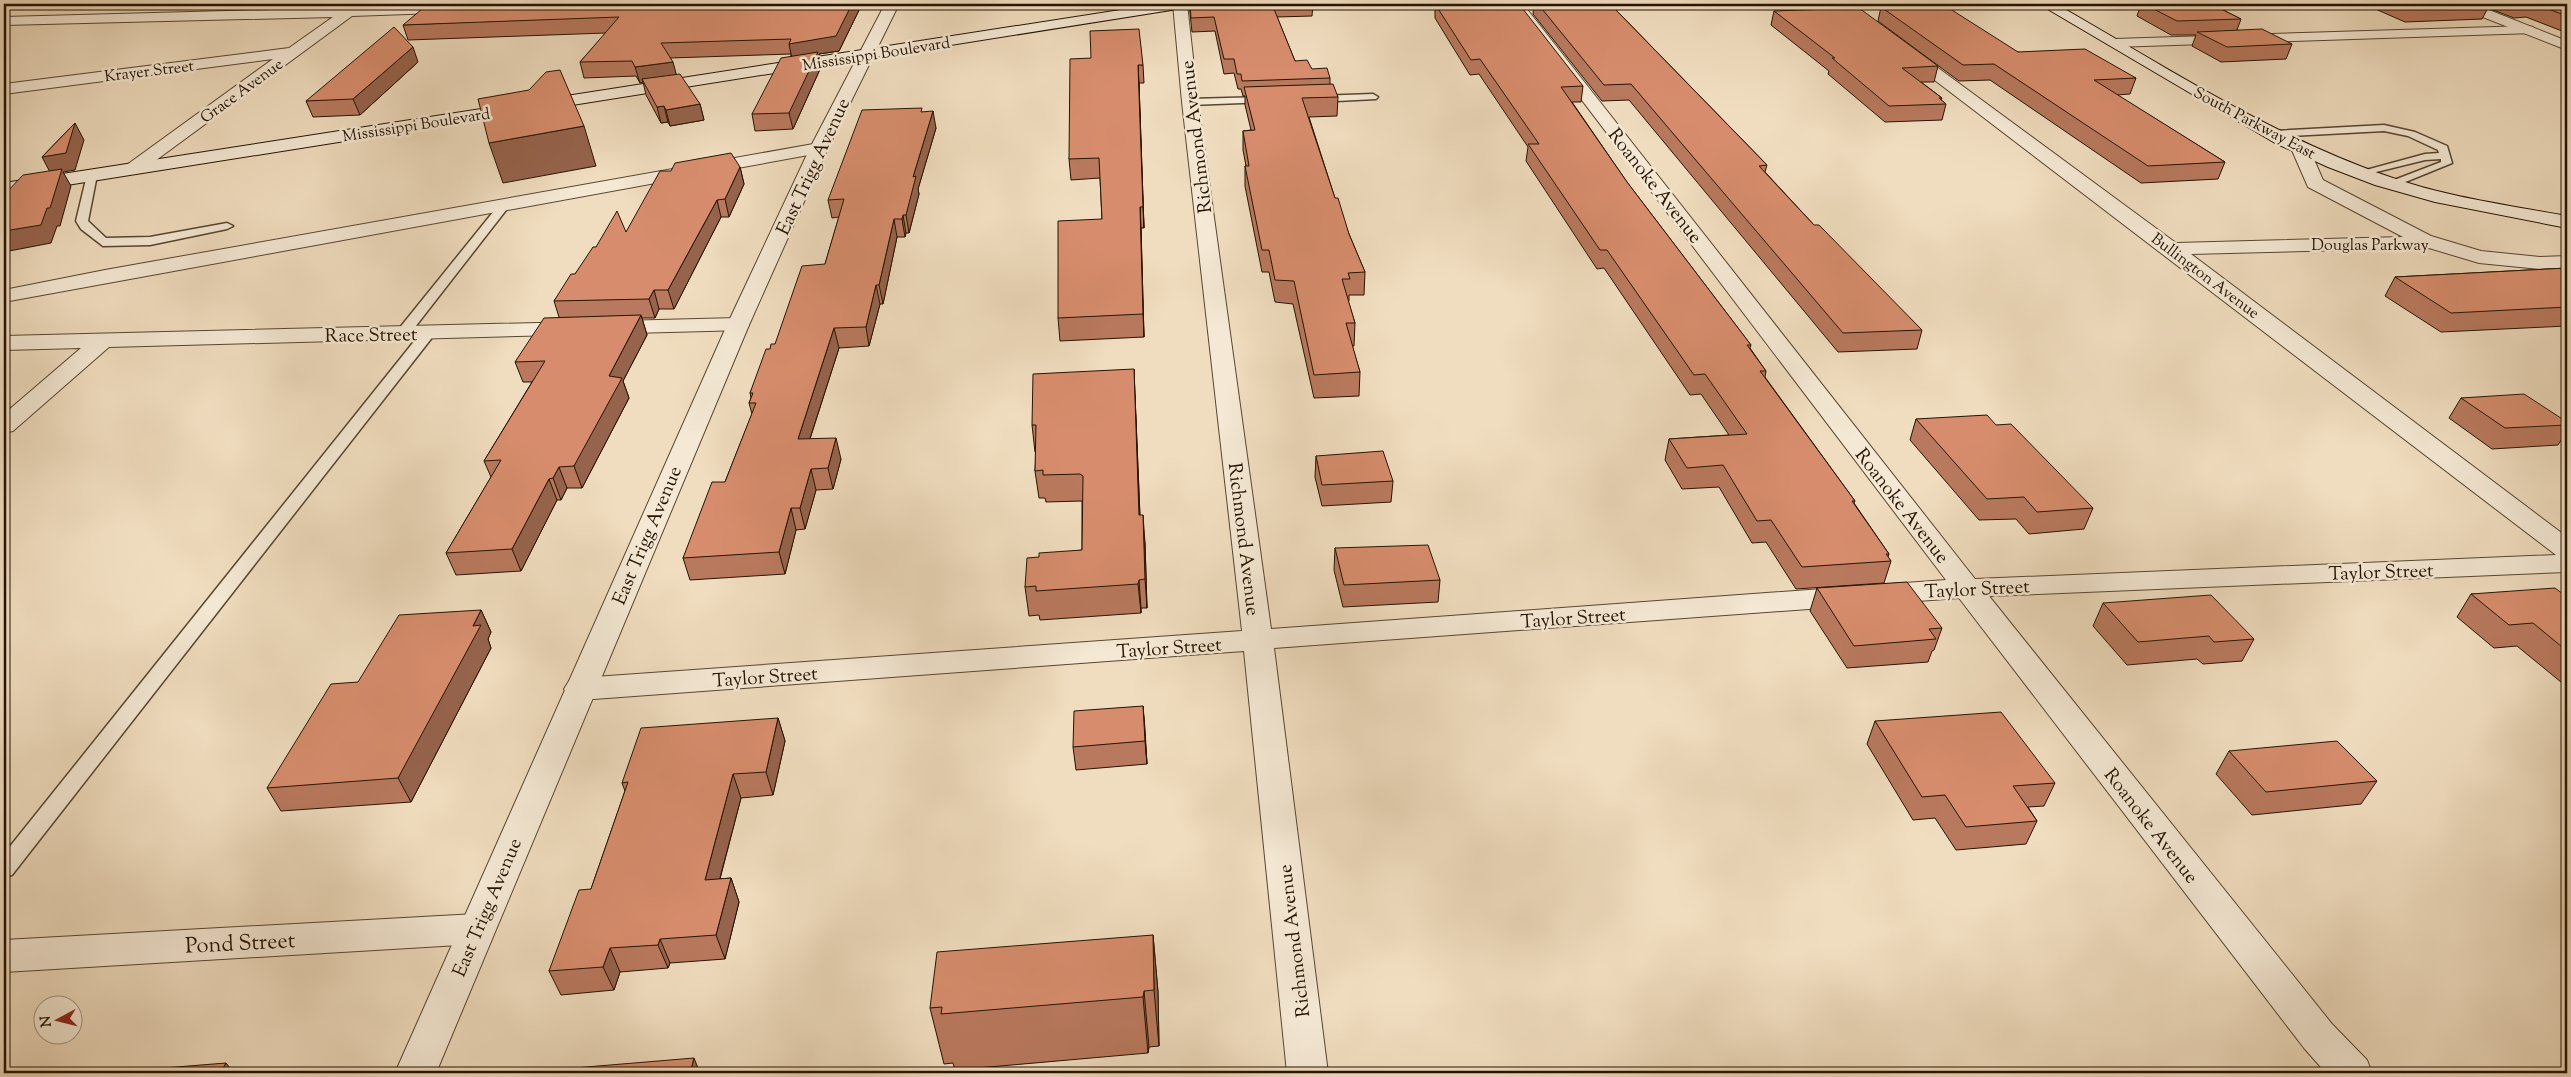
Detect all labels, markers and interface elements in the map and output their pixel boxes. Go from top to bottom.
street label: Mississippi Boulevard [801,32,952,78]
street label: Grace Avenue [196,54,289,130]
street label: Krayer Street [103,56,196,89]
street label: Richmond Avenue [1175,59,1220,215]
street label: South Parkway East [2189,82,2319,166]
street label: East Trigg Avenue [771,94,858,240]
street label: Mississippi Boulevard [341,103,492,149]
street label: Roanoke Avenue [1600,123,1708,250]
street label: Bullington Avenue [2145,229,2263,325]
street label: Douglas Parkway [2311,235,2429,258]
street label: Race Street [324,322,418,351]
street label: Roanoke Avenue [1847,443,1955,570]
street label: Richmond Avenue [1220,461,1265,617]
street label: East Trigg Avenue [607,462,690,610]
street label: Taylor Street [2328,558,2435,589]
street label: Taylor Street [1924,574,2031,607]
street label: Taylor Street [1520,602,1627,637]
street label: Taylor Street [1116,632,1223,667]
street label: Taylor Street [712,661,819,696]
street label: Roanoke Avenue [2096,763,2204,890]
street label: East Trigg Avenue [447,834,530,982]
street label: Richmond Avenue [1273,863,1318,1019]
street label: Pond Street [184,926,296,964]
north arrow [32,994,82,1044]
text: N [36,1015,58,1028]

